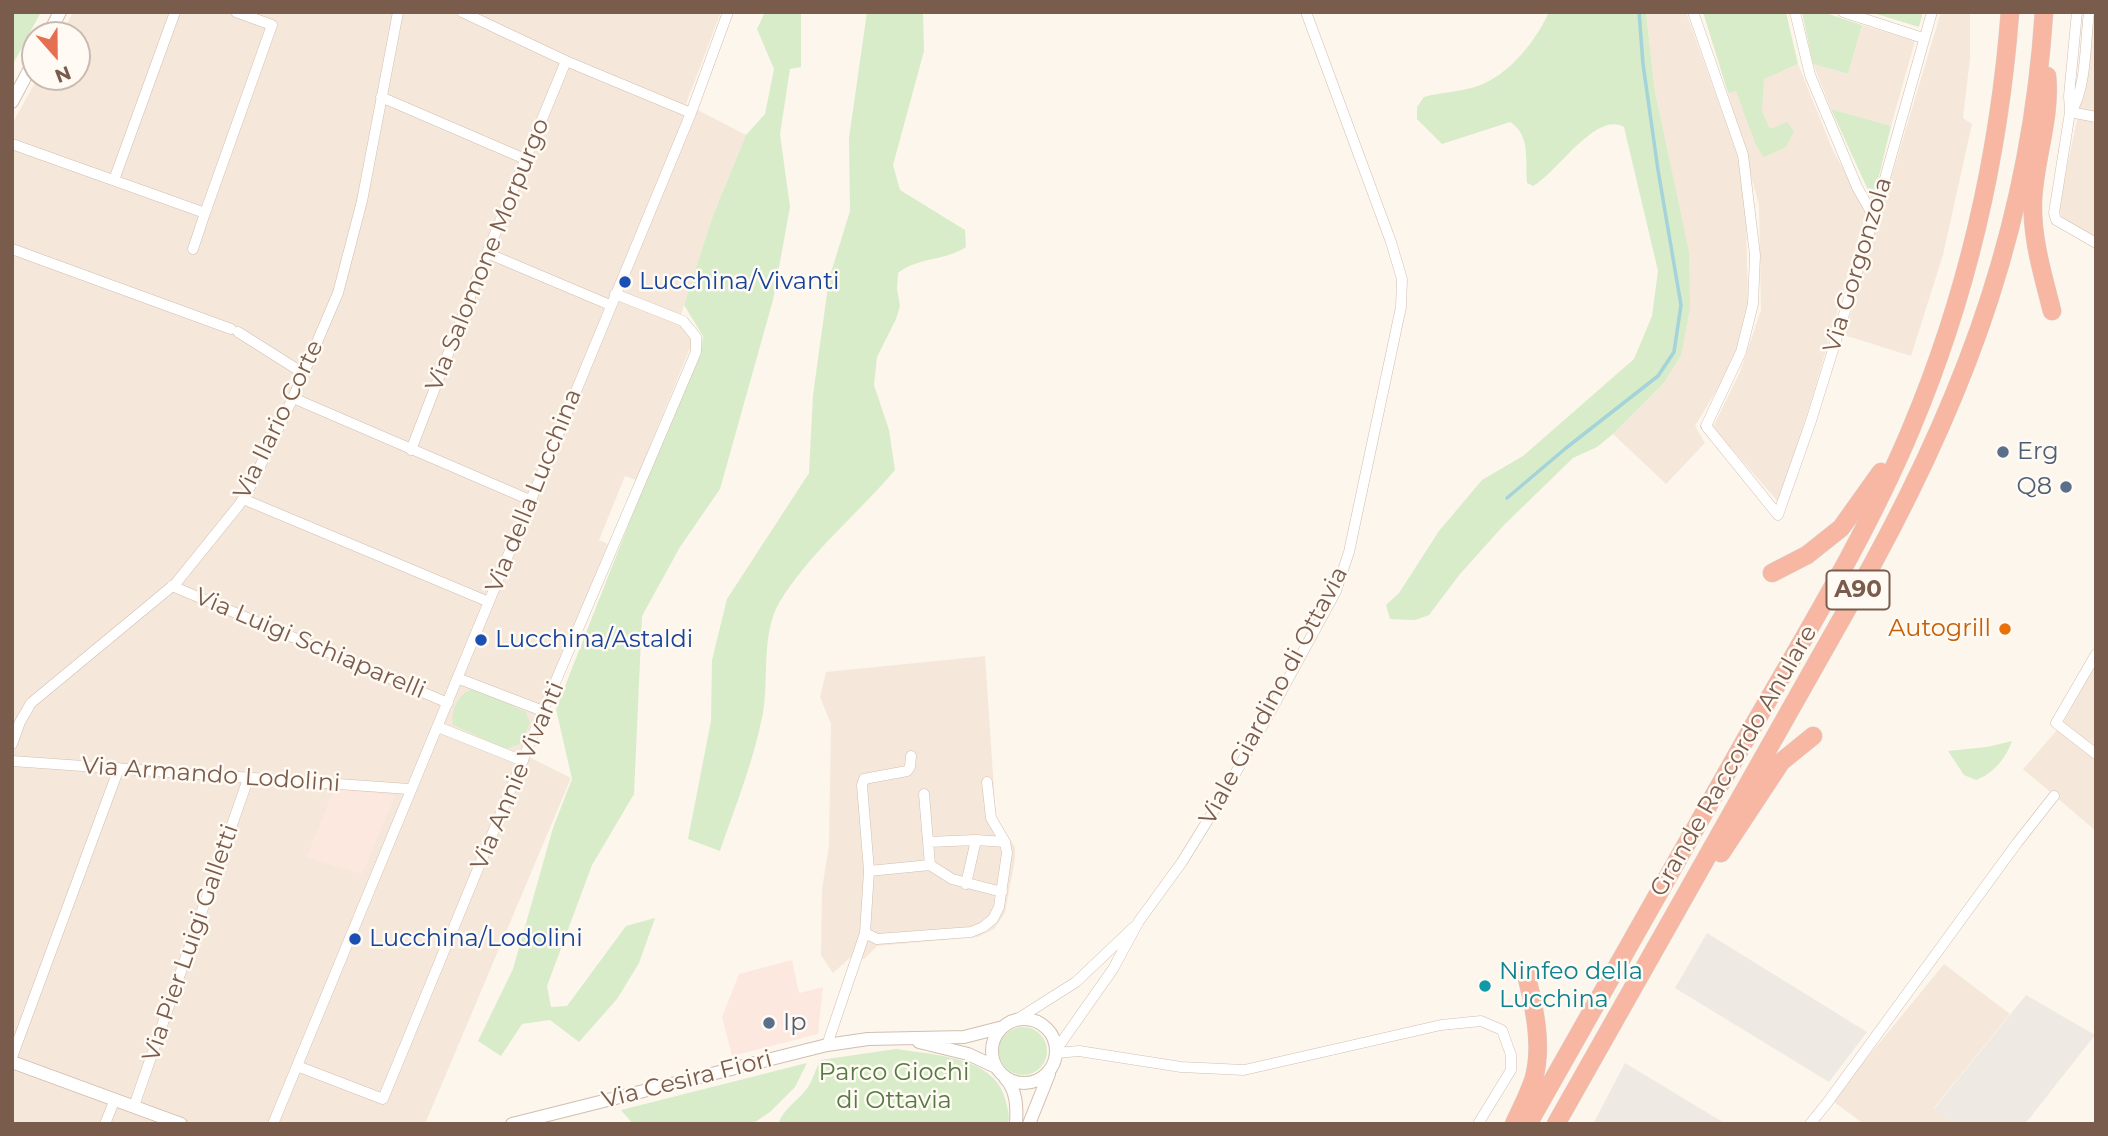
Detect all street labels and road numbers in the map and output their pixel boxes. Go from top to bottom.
street label: Via Salomone Morpurgo [420,114,556,396]
street label: Via Gorgonzola [1818,174,1898,356]
street label: Via Ilario Corte [228,336,330,504]
street label: Via della Lucchina [480,385,588,597]
street label: Viale Giardino di Ottavia [1194,562,1354,830]
road number: A90 [1826,570,1890,610]
street label: Via Luigi Schiaparelli [191,582,429,706]
street label: Grande Raccordo Anulare [1644,620,1824,902]
street label: Via Annie Vivanti [465,677,571,875]
street label: Via Armando Lodolini [81,752,341,798]
street label: Via Pier Luigi Galletti [137,821,245,1065]
street label: Via Cesira Fiori [599,1045,775,1115]

